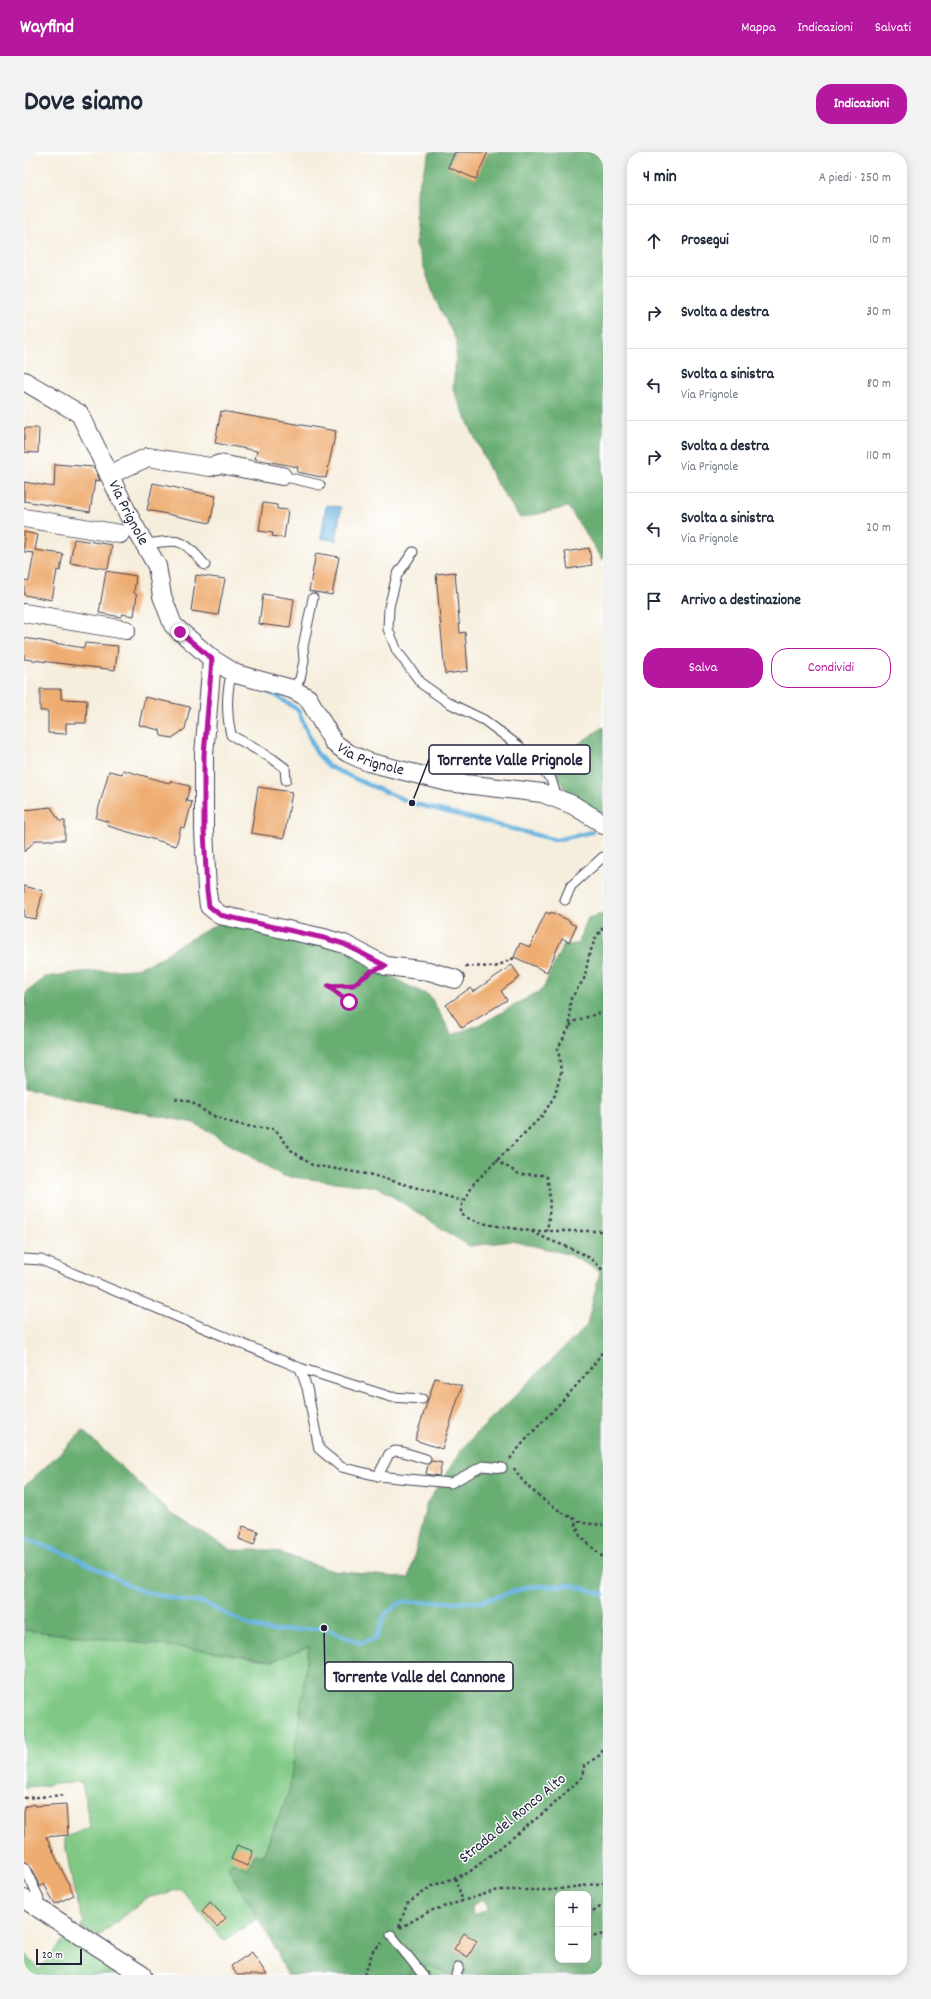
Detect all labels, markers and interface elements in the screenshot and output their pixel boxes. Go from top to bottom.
text: Wayfind [20,15,74,42]
text: Mappa [741,18,776,38]
text: Indicazioni [798,18,853,38]
text: Salvati [875,18,911,38]
text: Dove siamo [24,84,143,124]
button: Indicazioni [816,84,907,124]
text: 4 min [643,166,677,190]
text: A piedi · 250 m [819,169,891,188]
icon: ahead [643,230,665,252]
text: Prosegui [681,230,729,252]
text: 10 m [869,231,891,250]
icon: right [643,302,665,324]
text: Svolta a destra [681,302,769,324]
text: 30 m [866,303,891,322]
text: Svolta a sinistra [681,364,774,386]
icon: left [643,374,665,396]
text: 80 m [867,375,891,394]
text: Via Prignole [681,386,738,405]
text: Svolta a destra [681,436,769,458]
icon: right [643,446,665,468]
text: 110 m [866,447,891,466]
text: Via Prignole [681,458,738,477]
street label: Via Prignole [102,476,155,550]
text: Svolta a sinistra [681,508,774,530]
icon: left [643,518,665,540]
text: 20 m [866,519,891,538]
text: Via Prignole [681,530,738,549]
icon: arrive [643,590,665,612]
text: Arrivo a destinazione [681,590,801,612]
route end [171,623,189,641]
button: Salva [643,648,763,688]
button: Condividi [771,648,891,688]
street label: Via Prignole [332,737,406,782]
callout: Torrente Valle Prignole [429,745,590,774]
text: Torrente Valle Prignole [437,750,583,774]
route start [340,993,358,1011]
callout: Torrente Valle del Cannone [325,1662,513,1691]
text: Torrente Valle del Cannone [333,1667,506,1691]
street label: Strada del Ronco Alto [454,1768,572,1870]
map controls [555,1891,591,1963]
button: + [555,1891,591,1927]
button: − [555,1927,591,1963]
scale bar [36,1947,82,1966]
text: 20 m [42,1948,63,1964]

